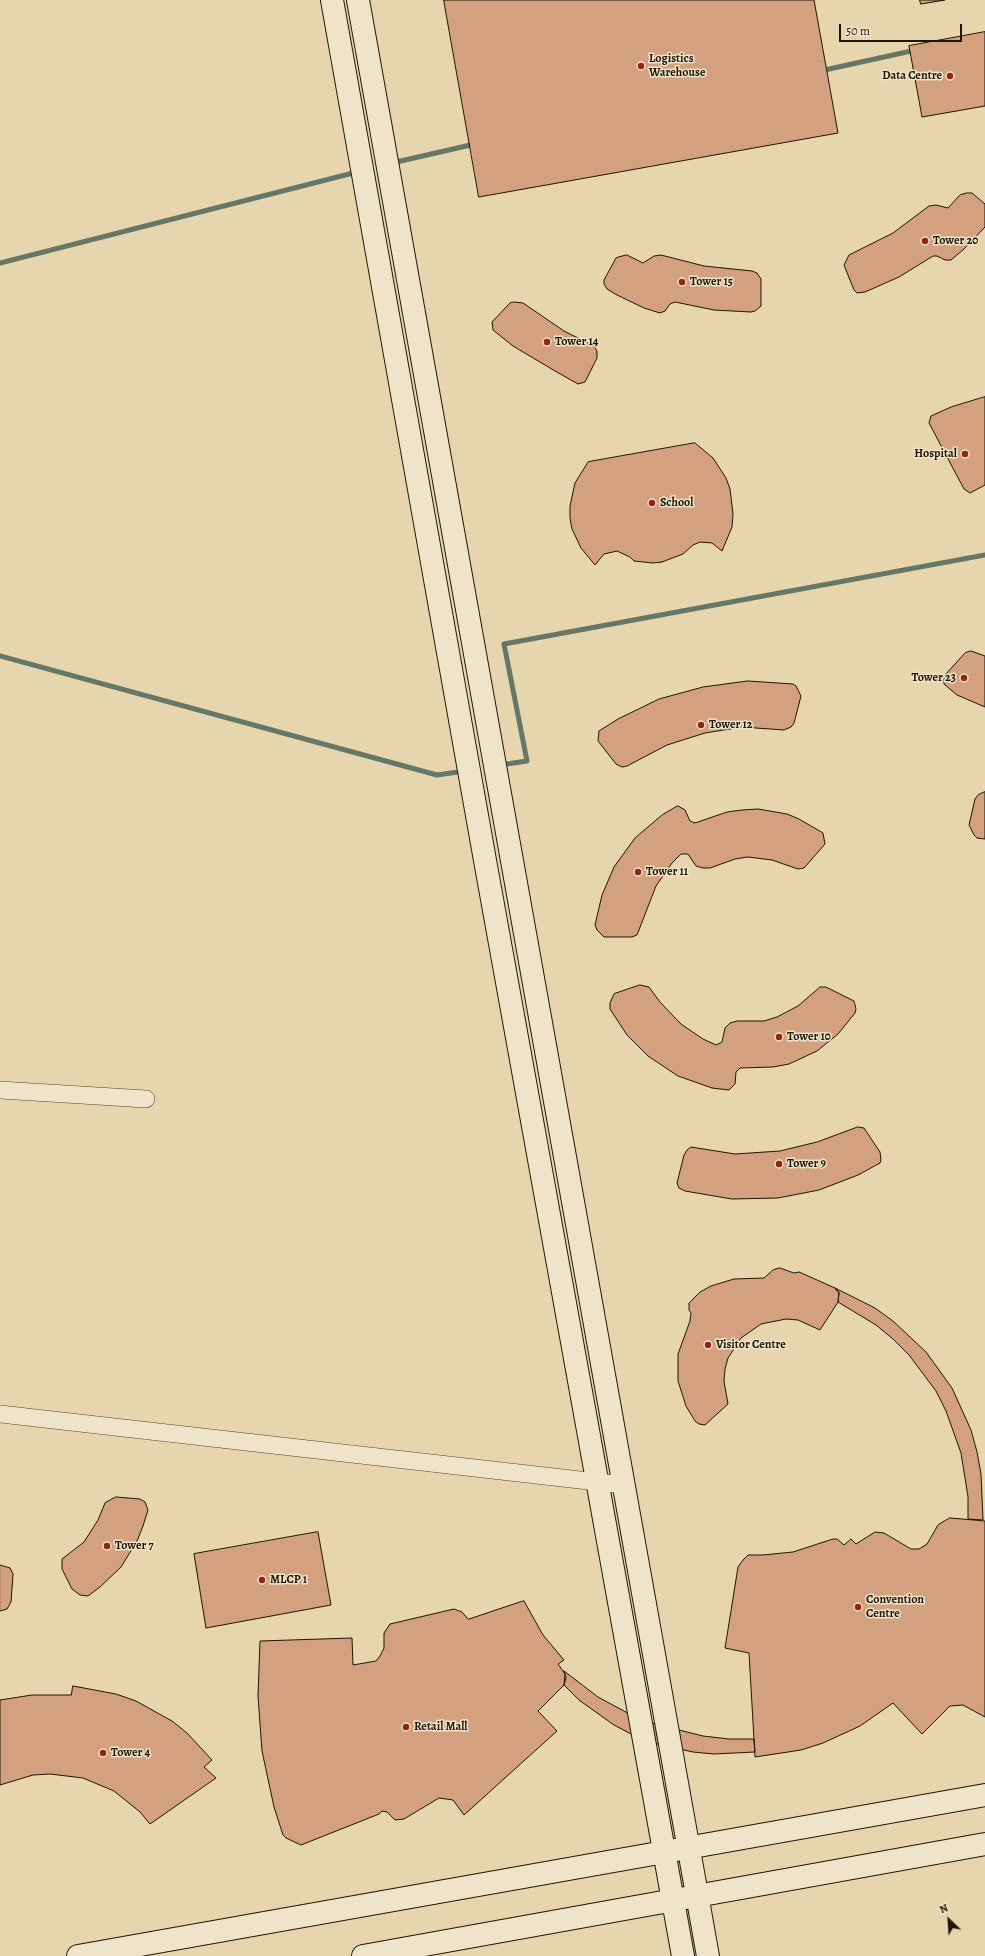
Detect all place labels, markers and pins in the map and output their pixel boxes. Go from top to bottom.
place label: Logistics Warehouse [649,52,705,80]
marker: Logistics Warehouse [636,61,646,71]
place label: Data Centre [882,69,942,83]
marker: Data Centre [945,71,955,81]
place label: Tower 20 [933,234,978,248]
marker: Tower 20 [920,236,930,246]
place label: Tower 15 [690,275,733,289]
marker: Tower 15 [677,277,687,287]
place label: Tower 14 [555,335,598,349]
marker: Tower 14 [542,337,552,347]
place label: Hospital [914,447,957,461]
marker: Hospital [960,449,970,459]
place label: School [660,496,693,510]
marker: School [647,498,657,508]
place label: Tower 23 [912,671,956,685]
marker: Tower 23 [959,673,969,683]
place label: Tower 12 [709,718,753,732]
marker: Tower 12 [696,720,706,730]
place label: Tower 11 [646,865,688,879]
marker: Tower 11 [633,867,643,877]
place label: Tower 10 [787,1030,831,1044]
marker: Tower 10 [774,1032,784,1042]
place label: Tower 9 [787,1157,826,1171]
marker: Tower 9 [774,1159,784,1169]
place label: Visitor Centre [716,1338,786,1352]
marker: Visitor Centre [703,1340,713,1350]
place label: Tower 7 [115,1539,154,1553]
marker: Tower 7 [102,1541,112,1551]
place label: MLCP 1 [270,1573,307,1587]
marker: MLCP 1 [257,1575,267,1585]
place label: Convention Centre [866,1593,924,1621]
marker: Convention Centre [853,1602,863,1612]
place label: Retail Mall [414,1720,467,1734]
marker: Retail Mall [401,1722,411,1732]
place label: Tower 4 [111,1746,150,1760]
marker: Tower 4 [98,1748,108,1758]

